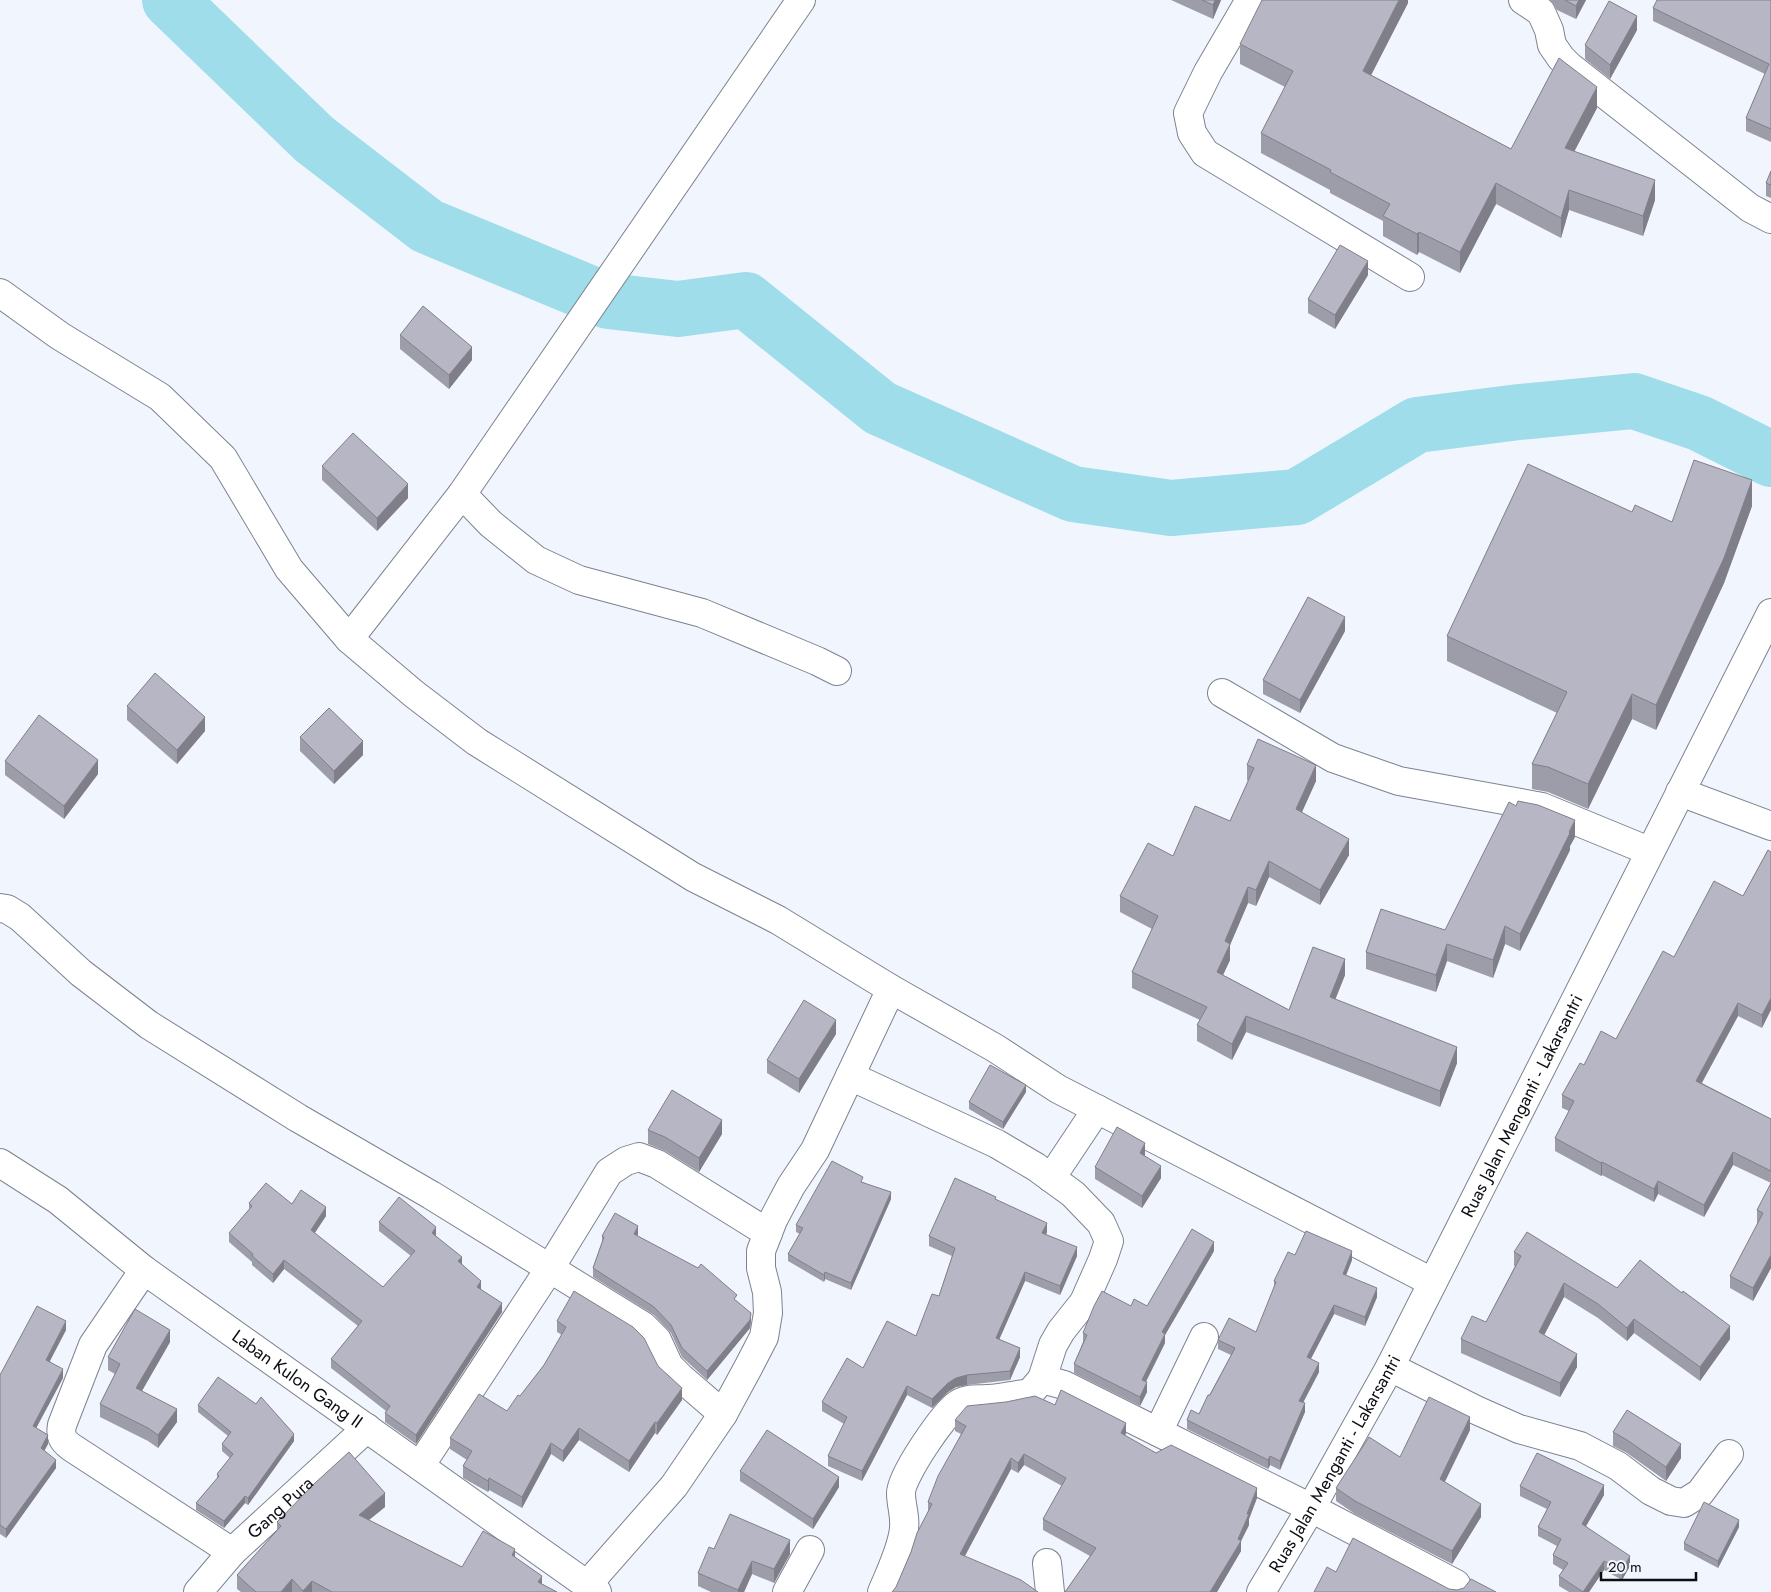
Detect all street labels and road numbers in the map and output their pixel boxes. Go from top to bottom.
street label: Ruas Jalan Menganti - Lakarsantri [1455,990,1589,1222]
street label: Laban Kulon Gang II [227,1324,368,1435]
street label: Ruas Jalan Menganti - Lakarsantri [1262,1350,1407,1578]
street label: Gang Pura [241,1471,319,1545]

